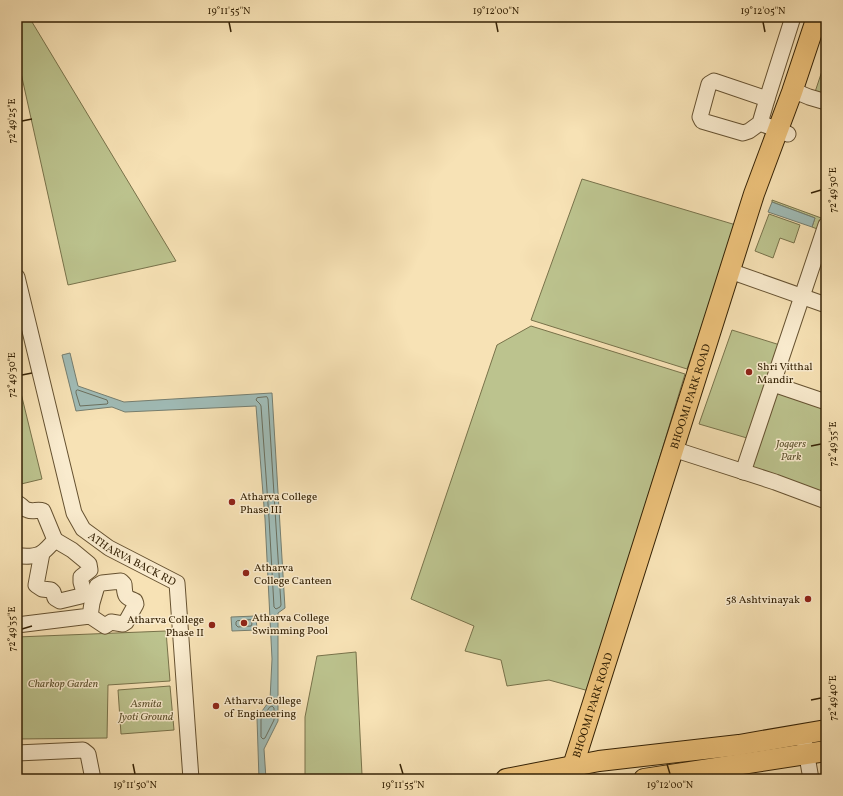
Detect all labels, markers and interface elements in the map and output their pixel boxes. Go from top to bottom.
text: 19°11'55"N [208,4,251,18]
text: 19°12'00"N [473,4,520,18]
text: 19°12'05"N [740,4,786,18]
text: 72°49'25"E [5,99,19,143]
text: 72°49'30"E [826,167,840,213]
street label: BHOOMI PARK ROAD [668,342,715,451]
text: 72°49'30"E [5,352,19,398]
place label: Shri Vitthal Mandir [757,360,813,388]
marker: Shri Vitthal Mandir [744,367,754,377]
text: 72°49'35"E [826,422,840,466]
park label: Joggers Park [775,437,806,465]
place label: Atharva College Phase III [240,490,317,518]
marker: Atharva College Phase III [227,497,237,507]
street label: ATHARVA BACK RD [85,529,178,590]
place label: Atharva College Canteen [254,561,332,589]
marker: Atharva College Canteen [241,568,251,578]
place label: 58 Ashtvinayak [726,593,800,608]
marker: 58 Ashtvinayak [803,594,813,604]
text: 72°49'35"E [5,607,19,651]
place label: Atharva College Swimming Pool [252,611,329,639]
place label: Atharva College Phase II [127,613,204,641]
marker: Atharva College Swimming Pool [239,618,249,628]
marker: Atharva College Phase II [207,620,217,630]
street label: BHOOMI PARK ROAD [570,651,617,760]
text: 72°49'40"E [826,675,840,721]
park label: Charkop Garden [28,677,99,692]
place label: Atharva College of Engineering [224,694,301,722]
park label: Asmita Jyoti Ground [118,697,174,725]
marker: Atharva College of Engineering [211,701,221,711]
text: 19°11'50"N [113,778,157,792]
text: 19°11'55"N [382,778,425,792]
text: 19°12'00"N [647,778,694,792]

